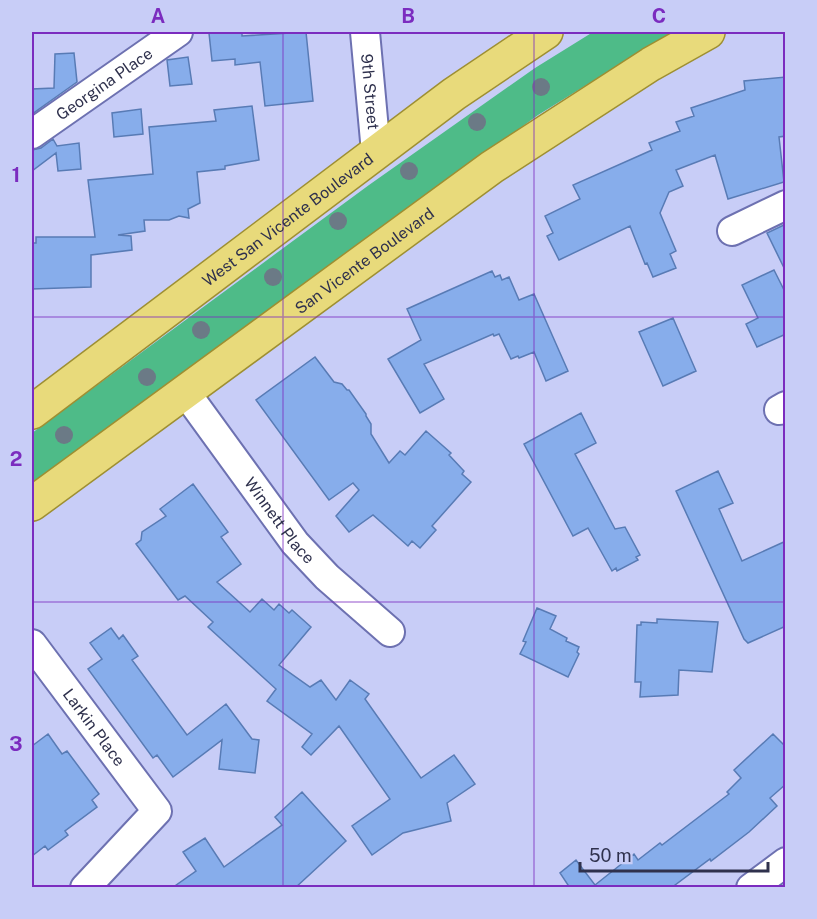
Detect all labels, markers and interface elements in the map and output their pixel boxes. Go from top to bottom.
text: A [151,4,165,28]
text: B [401,4,415,28]
text: C [652,4,666,28]
street label: Georgina Place [52,43,156,124]
street label: 9th Street [358,53,383,131]
street label: West San Vicente Boulevard [198,148,376,290]
text: 1 [12,163,20,187]
street label: San Vicente Boulevard [291,204,439,318]
text: 2 [10,447,22,471]
street label: Winnett Place [241,473,319,567]
street label: Larkin Place [59,685,129,770]
text: 3 [9,732,23,756]
scale bar [580,835,768,873]
text: 50 m [589,845,632,866]

